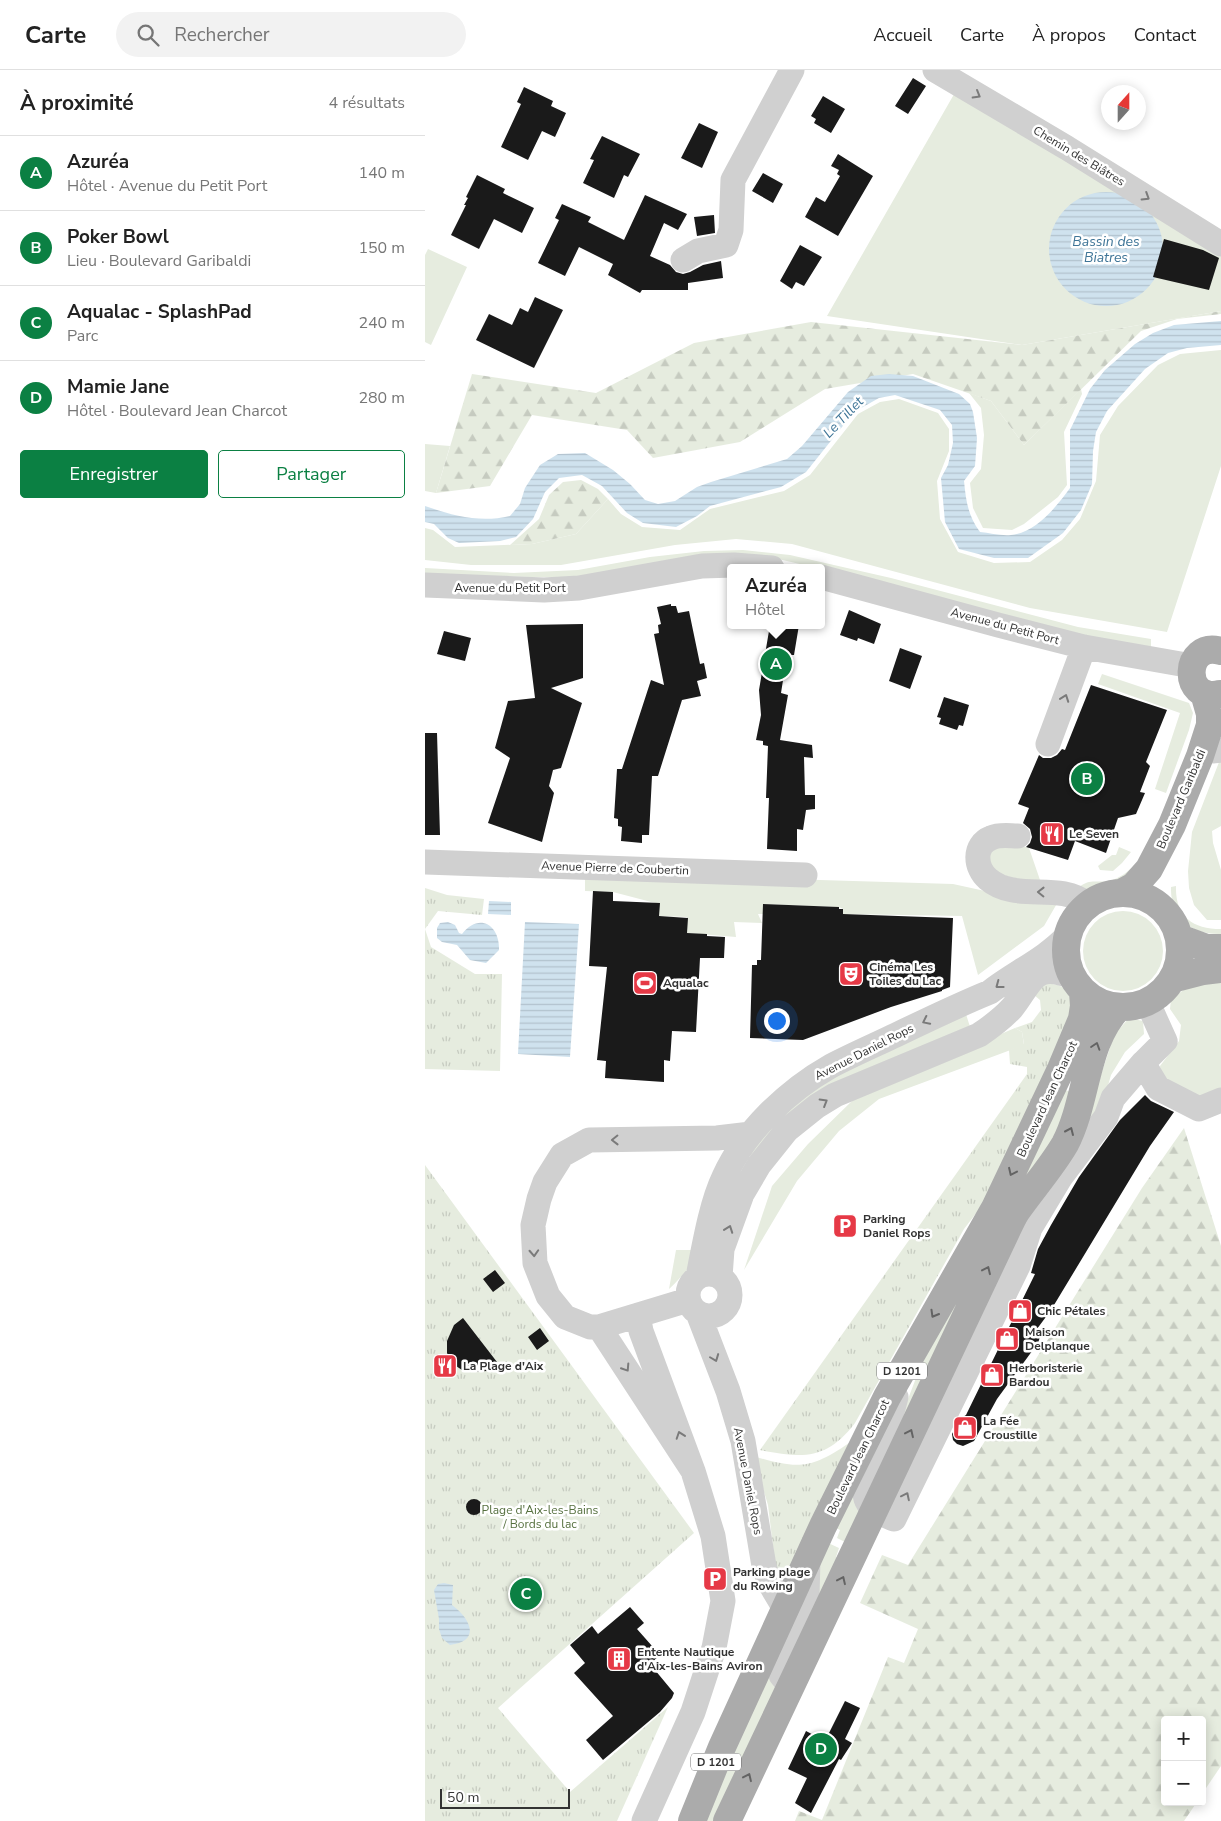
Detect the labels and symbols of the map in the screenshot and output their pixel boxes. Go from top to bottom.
north arrow [1101,85,1146,130]
one-way arrow [972,88,981,98]
street label: Chemin des Biâtres [1030,122,1128,190]
one-way arrow [1141,191,1150,200]
water label: Bassin des Biatres [1072,232,1140,267]
water label: Le Tillet [819,392,869,442]
street label: Avenue du Petit Port [454,580,567,596]
street label: Avenue du Petit Port [949,604,1062,648]
pin: A [760,645,792,683]
one-way arrow [1059,695,1069,703]
street label: Boulevard Garibaldi [1153,747,1209,851]
pin: B [1071,760,1103,798]
restaurant icon: Le Seven [1039,821,1065,847]
place label: Le Seven [1069,826,1119,842]
street label: Avenue Pierre de Coubertin [541,857,689,879]
one-way arrow [1037,887,1045,898]
place label: Cinéma Les Toiles du Lac [869,959,942,989]
theatre icon: Cinéma Les Toiles du Lac [838,961,864,987]
sports icon: Aqualac [632,970,658,996]
place label: Aqualac [663,975,709,991]
one-way arrow [995,979,1005,988]
your location [764,1008,790,1034]
one-way arrow [922,1015,931,1025]
street label: Avenue Daniel Rops [812,1020,916,1084]
street label: Boulevard Jean Charcot [1013,1038,1081,1160]
one-way arrow [1090,1042,1100,1051]
one-way arrow [818,1098,827,1108]
one-way arrow [1064,1127,1075,1136]
one-way arrow [611,1135,619,1145]
one-way arrow [1008,1167,1019,1176]
place label: Parking Daniel Rops [863,1211,931,1241]
parking icon: Parking Daniel Rops [832,1213,858,1239]
one-way arrow [723,1226,733,1234]
one-way arrow [529,1250,540,1258]
one-way arrow [981,1266,992,1275]
shop icon: Chic Pétales [1007,1298,1033,1324]
place label: Chic Pétales [1037,1303,1106,1319]
one-way arrow [931,1309,941,1318]
place label: Maison Delplanque [1025,1324,1090,1354]
shop icon: Maison Delplanque [994,1326,1020,1352]
restaurant icon: La Plage d'Aix [432,1353,458,1379]
one-way arrow [709,1353,719,1362]
place label: La Plage d'Aix [463,1358,544,1374]
place label: Herboristerie Bardou [1009,1360,1083,1390]
one-way arrow [620,1362,629,1372]
road number: D 1201 [877,1362,927,1380]
shop icon: Herboristerie Bardou [979,1362,1005,1388]
street label: Boulevard Jean Charcot [823,1396,893,1517]
place label: La Fée Croustille [983,1413,1038,1443]
shop icon: La Fée Croustille [952,1415,978,1441]
street label: Avenue Daniel Rops [730,1426,766,1536]
one-way arrow [904,1429,915,1438]
one-way arrow [676,1431,686,1439]
one-way arrow [899,1492,910,1501]
park label: Plage d'Aix-les-Bains / Bords du lac [482,1502,599,1532]
place label: Parking plage du Rowing [733,1564,811,1594]
parking icon: Parking plage du Rowing [702,1566,728,1592]
pin: C [510,1575,542,1613]
one-way arrow [835,1576,846,1585]
place label: Entente Nautique d'Aix-les-Bains Aviron [637,1644,762,1674]
building icon: Entente Nautique d'Aix-les-Bains Aviron [606,1646,632,1672]
pin: D [805,1730,837,1768]
road number: D 1201 [691,1754,741,1770]
one-way arrow [741,1773,752,1782]
scale bar [440,1786,570,1809]

